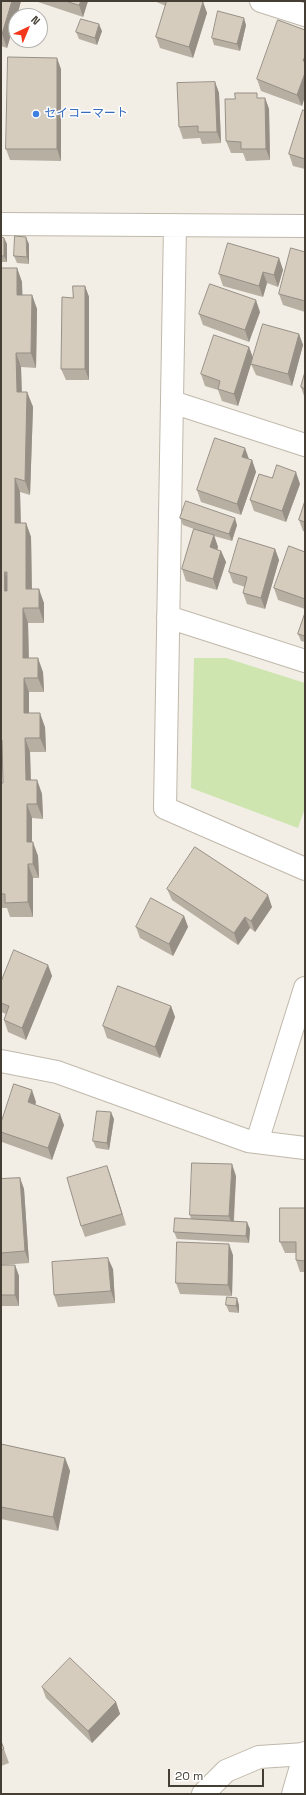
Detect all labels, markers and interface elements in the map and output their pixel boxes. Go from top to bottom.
north arrow [8,8,48,48]
text: N [28,12,43,28]
place label: セイコーマート [44,107,128,121]
marker: セイコーマート [31,109,41,119]
scale bar [170,1761,266,1787]
text: 20 m [175,1768,203,1784]

